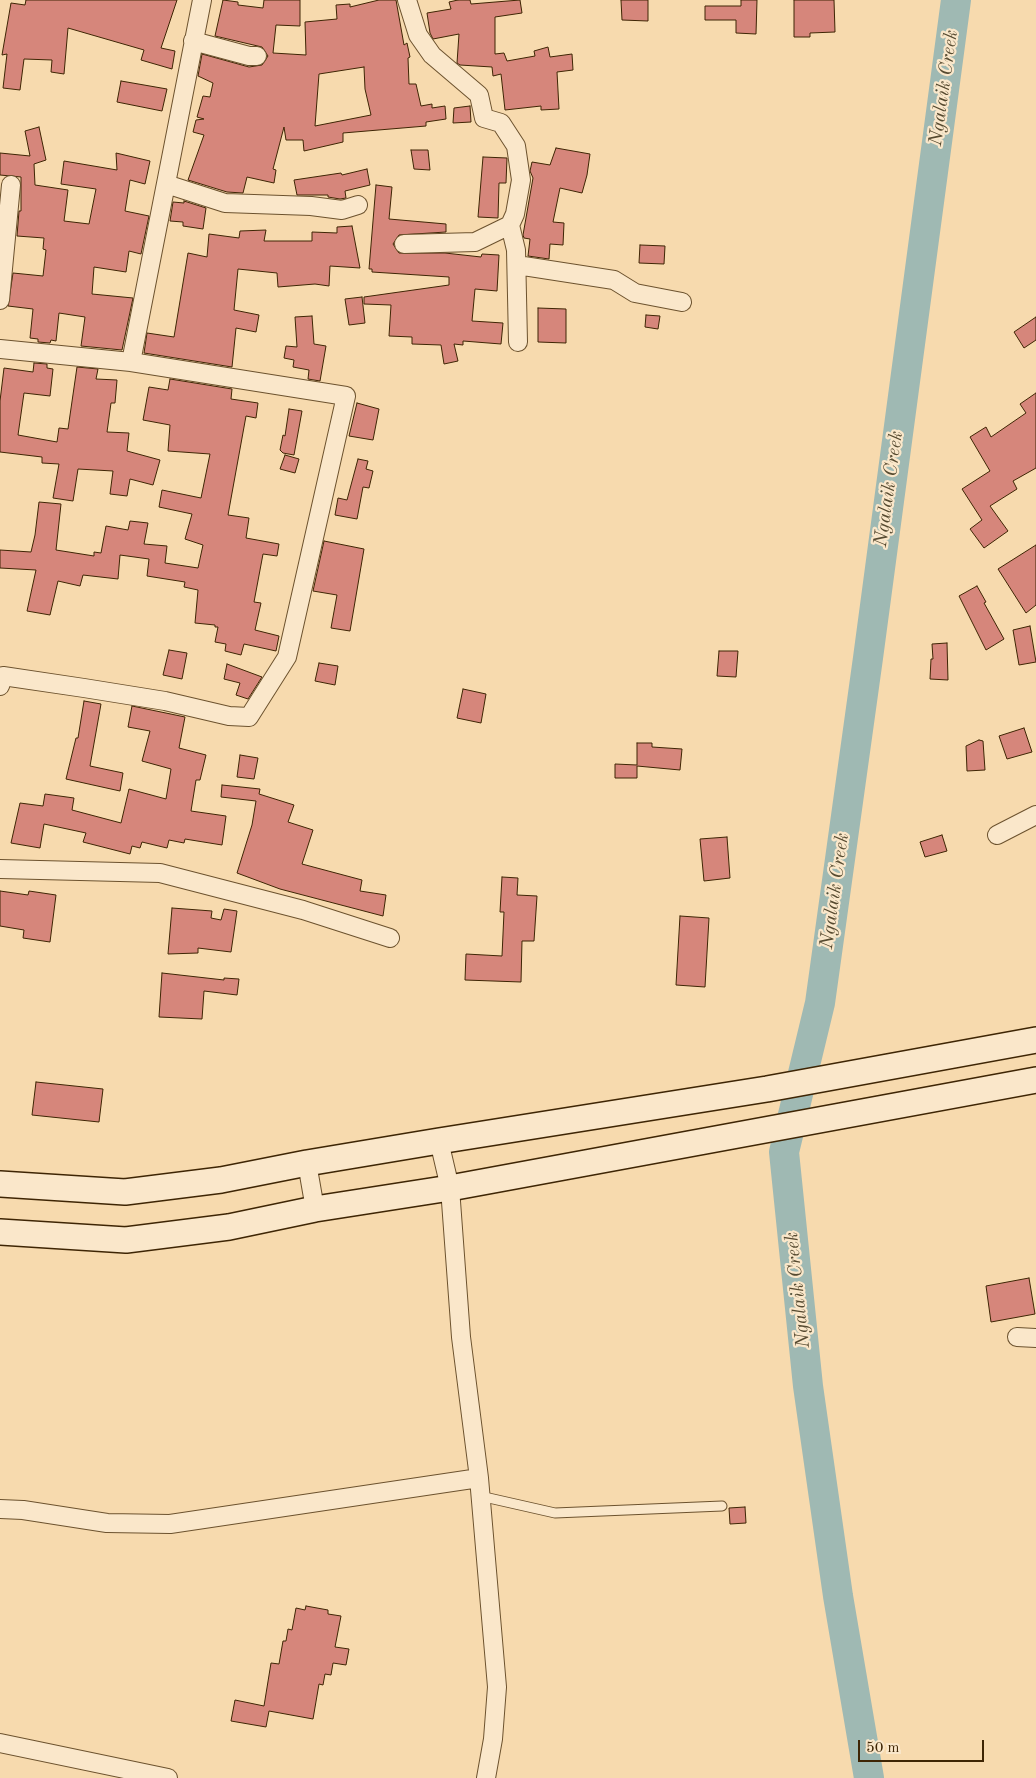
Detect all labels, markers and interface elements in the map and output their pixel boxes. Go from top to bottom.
water label: Ngalaik Creek [925,29,963,147]
water label: Ngalaik Creek [870,430,908,548]
water label: Ngalaik Creek [816,832,854,950]
water label: Ngalaik Creek [781,1231,815,1349]
scale bar [861,1730,987,1762]
text: 50 m [866,1741,900,1756]

